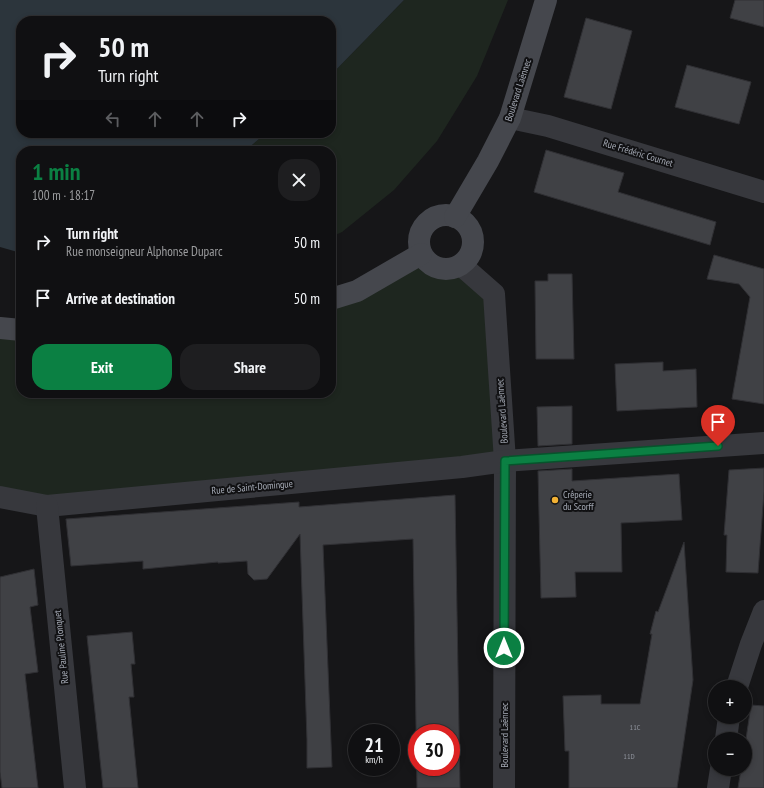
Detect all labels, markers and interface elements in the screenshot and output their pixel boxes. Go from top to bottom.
text: 50 m [98,28,149,65]
icon: right [32,32,84,84]
street label: Boulevard Laënnec [502,57,534,123]
text: Turn right [98,64,158,87]
icon: left [102,108,124,130]
icon: ahead [144,108,166,130]
icon: ahead [186,108,208,130]
icon: right [228,108,250,130]
street label: Rue Frédéric Cournet [602,136,675,170]
text: 1 min [32,156,80,187]
button: close [278,159,320,201]
text: 100 m · 18:17 [32,187,95,204]
text: Turn right [66,224,118,243]
icon: right [32,231,54,253]
text: 50 m [294,233,320,252]
text: Rue monseigneur Alphonse Duparc [66,243,223,260]
icon: arrive [32,287,54,309]
text: Arrive at destination [66,289,175,308]
text: 50 m [294,289,320,308]
button: Exit [32,344,172,390]
button: Share [180,344,320,390]
street label: Boulevard Laënnec [493,378,511,444]
pin [701,405,735,446]
icon: arrive [707,411,729,433]
street label: Rue de Saint-Domingue [211,477,293,497]
place label: Crêperie du Scorff [563,488,594,513]
marker: Crêperie du Scorff [550,495,560,505]
street label: Rue Pauline Plonquet [51,609,71,685]
position arrow [483,627,525,669]
map controls [708,680,752,776]
button: + [708,680,752,724]
street label: Boulevard Laënnec [498,702,511,768]
house number: 11C [630,722,641,732]
speed limit sign: 30 [408,724,460,776]
text: 21 [364,732,384,758]
button: − [708,732,752,776]
house number: 11D [623,751,635,761]
text: km/h [365,753,383,766]

